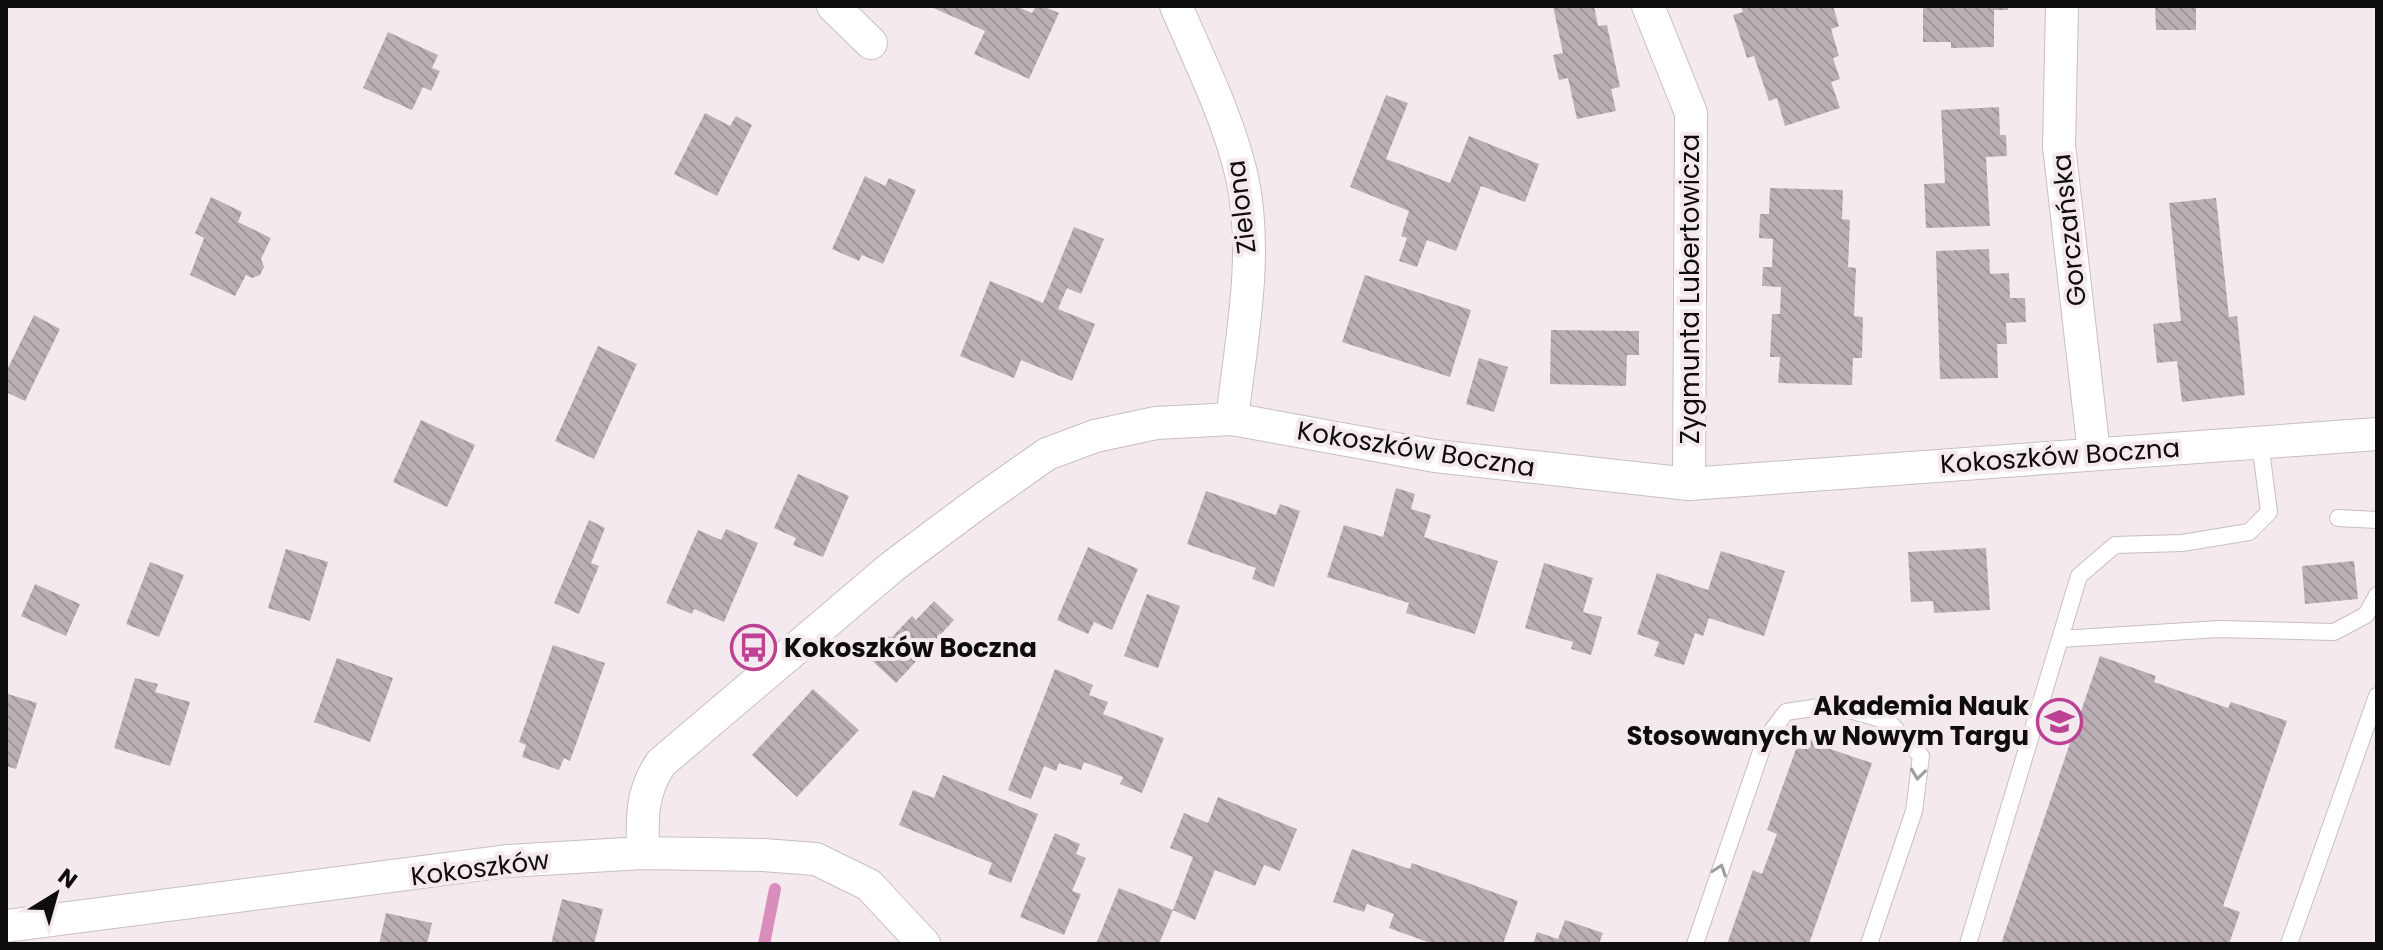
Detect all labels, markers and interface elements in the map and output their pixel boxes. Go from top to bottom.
street label: Zygmunta Lubertowicza [1672,134,1708,444]
street label: Gorczańska [2043,152,2095,308]
street label: Zielona [1217,158,1265,256]
street label: Kokoszków Boczna [1294,412,1538,486]
street label: Kokoszków Boczna [1939,430,2181,482]
bus stop icon: Kokoszków Boczna [729,624,777,672]
place label: Kokoszków Boczna [784,630,1037,666]
place label: Akademia Nauk Stosowanych w Nowym Targu [1626,688,2029,754]
school or university icon: Akademia Nauk Stosowanych w Nowym Targu [2036,697,2084,745]
one-way arrow [1910,768,1927,781]
street label: Kokoszków [409,842,551,894]
north arrow [16,854,96,934]
text: N [52,861,84,896]
one-way arrow [1711,864,1727,878]

